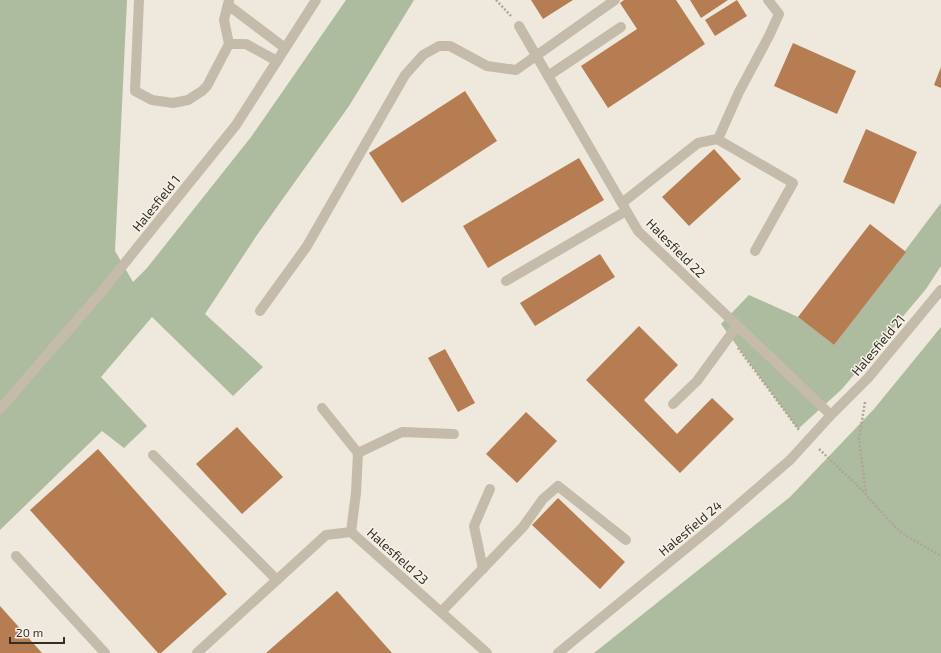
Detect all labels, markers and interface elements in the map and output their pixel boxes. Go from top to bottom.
street label: Halesfield 1 [129,172,183,234]
street label: Halesfield 22 [643,215,709,281]
street label: Halesfield 21 [848,311,908,379]
street label: Halesfield 24 [655,497,725,559]
street label: Halesfield 23 [364,524,432,588]
scale bar [10,619,64,645]
text: 20 m [16,625,43,639]

